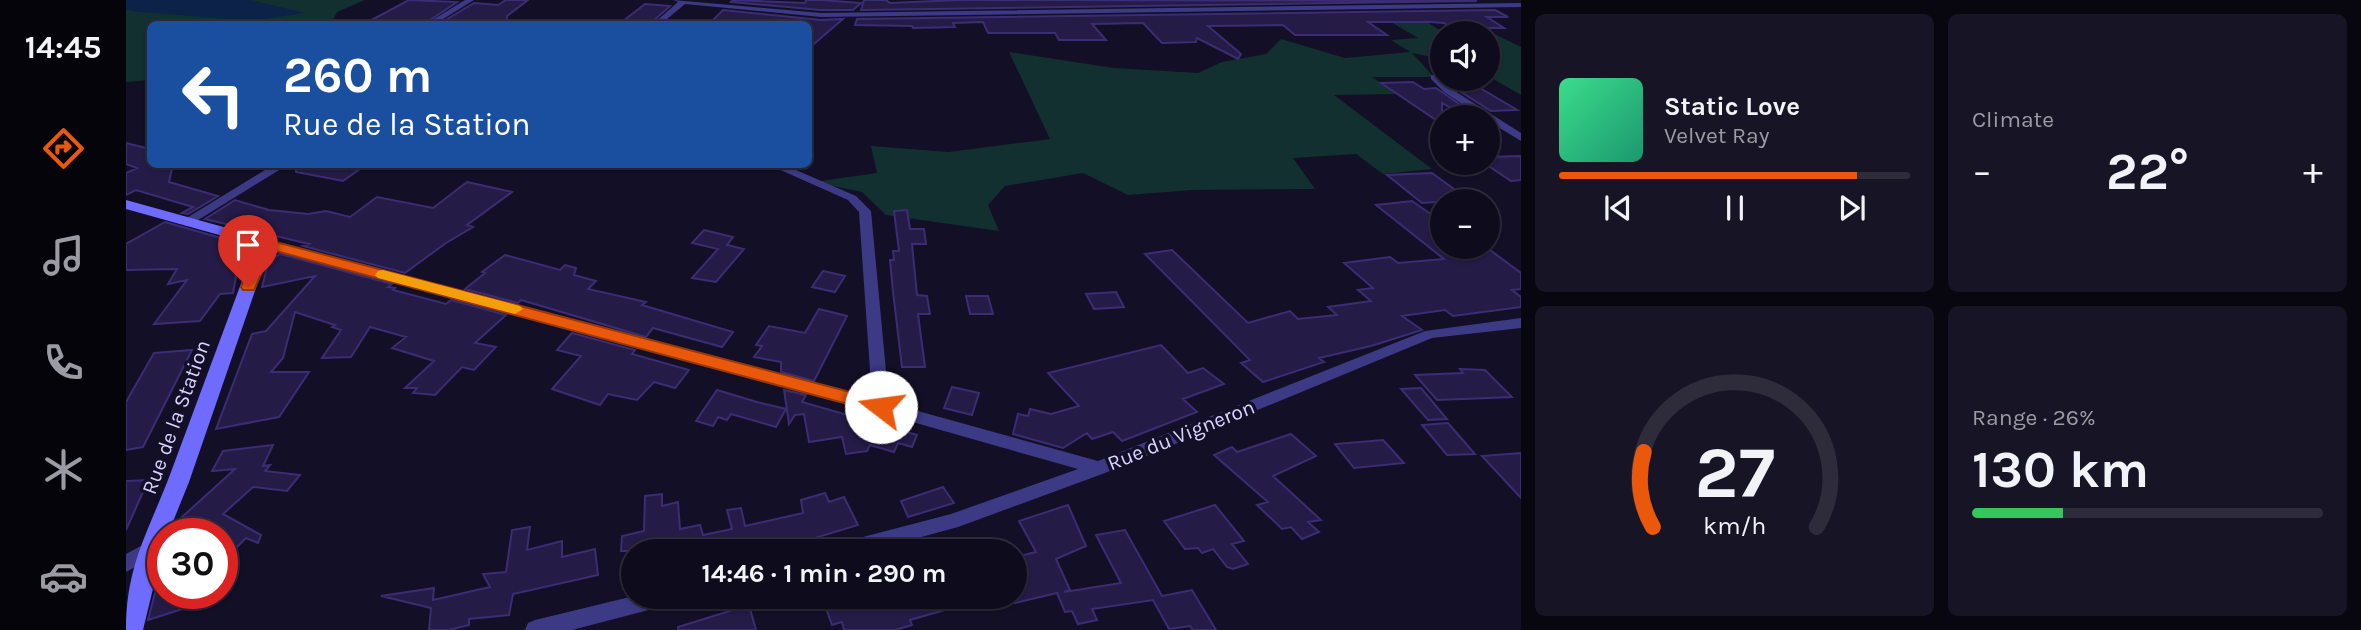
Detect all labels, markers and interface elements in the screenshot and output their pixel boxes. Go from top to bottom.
map controls [1430,21,1500,259]
button: sound [1430,21,1500,91]
text: 14:45 [25,29,101,66]
text: 260 m [283,47,432,104]
icon: left [168,49,259,140]
text: Static Love [1664,91,1800,122]
button: + [1430,105,1500,175]
text: Rue de la Station [283,106,531,143]
text: Climate [1972,106,2054,133]
text: Velvet Ray [1664,122,1769,149]
icon: directions [39,124,88,173]
text: 22° [2106,141,2189,202]
text: − [1972,149,1992,194]
text: + [2303,149,2323,194]
button: − [1430,189,1500,259]
icon: previous [1599,189,1637,227]
icon: pause [1716,189,1754,227]
icon: next [1833,189,1871,227]
pin [218,215,278,287]
icon: arrive [229,226,267,264]
icon: music [39,231,88,280]
street label: Rue de la Station [137,337,215,497]
icon: phone [39,338,88,387]
position arrow [844,370,918,444]
street label: Rue du Vigneron [1104,395,1258,475]
text: Range · 26% [1972,404,2096,431]
text: 27 [1694,430,1775,515]
text: 130 km [1972,439,2149,500]
icon: climate [39,445,88,494]
text: km/h [1703,511,1766,540]
speed limit sign: 30 [147,518,238,609]
icon: car [39,552,88,601]
text: 14:46 · 1 min · 290 m [701,558,947,589]

